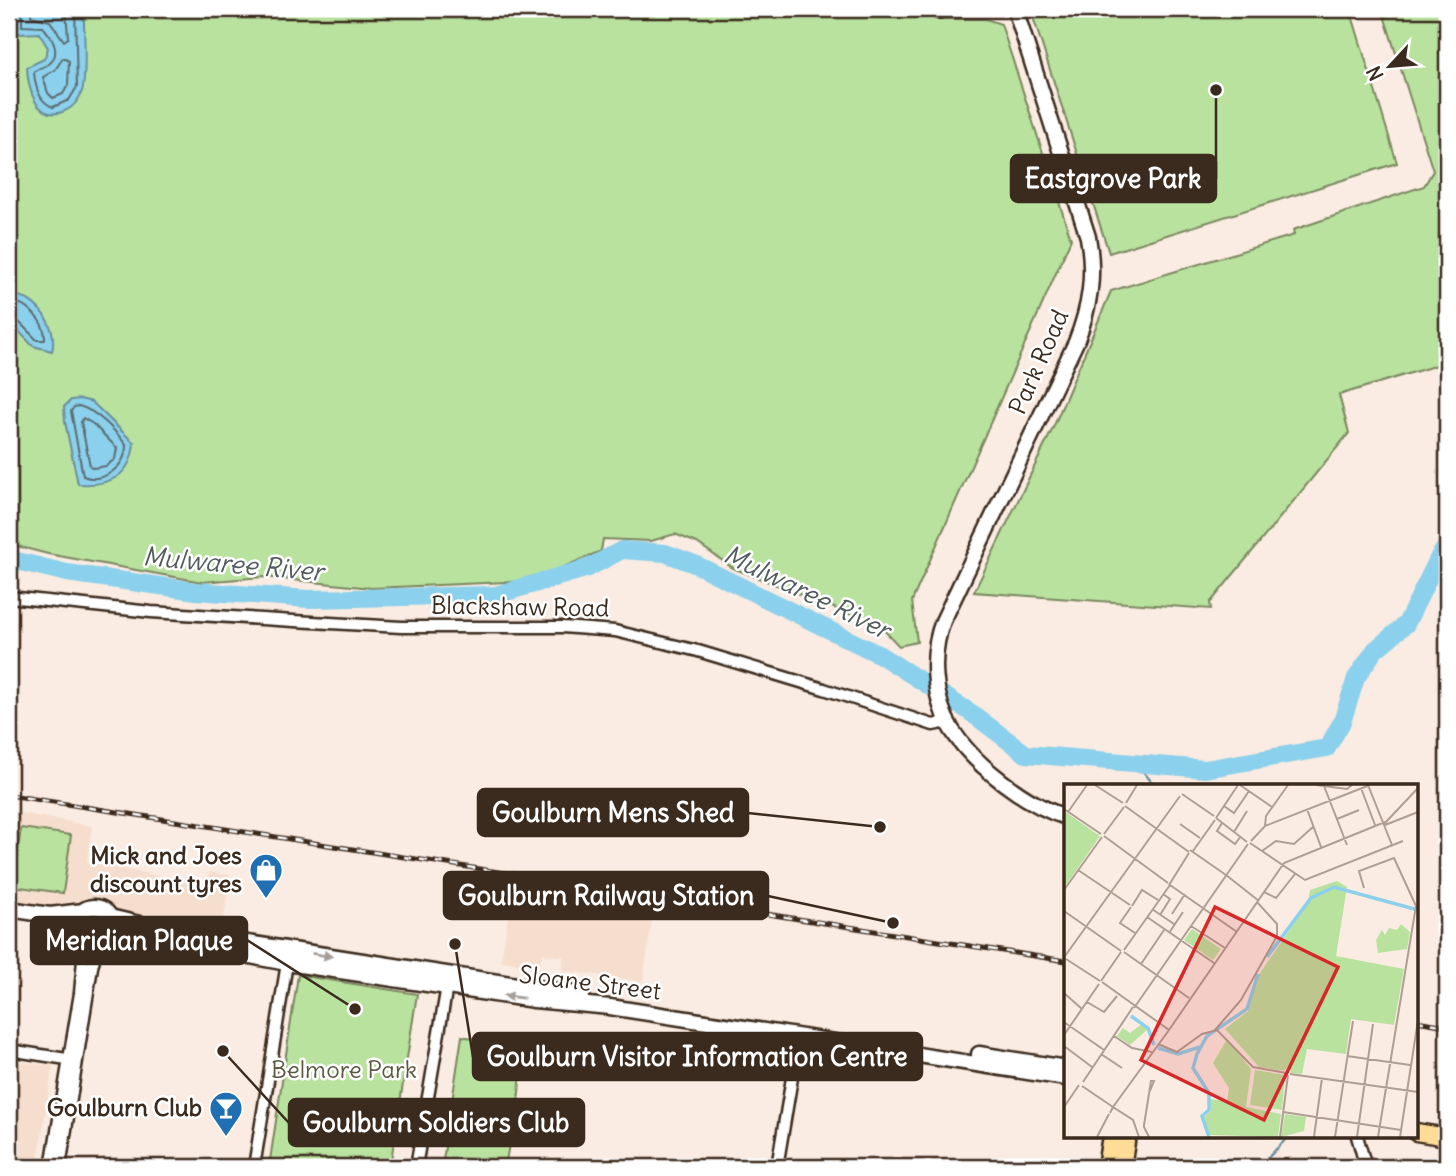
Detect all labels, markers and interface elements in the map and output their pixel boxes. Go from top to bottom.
north arrow [1354,32,1424,102]
text: N [1361,62,1388,85]
callout: Eastgrove Park [1011,155,1216,202]
text: Eastgrove Park [1025,162,1201,195]
street label: Park Road [1002,305,1074,419]
water label: Mulwaree River [719,537,899,648]
water label: Mulwaree River [142,539,328,588]
street label: Blackshaw Road [431,589,610,623]
inset map [1064,784,1418,1138]
callout: Goulburn Mens Shed [478,789,748,836]
text: Goulburn Mens Shed [492,796,734,829]
place label: Mick and Joes discount tyres [90,840,242,898]
shop icon: Mick and Joes discount tyres [247,851,285,900]
callout: Goulburn Railway Station [444,872,768,919]
text: Goulburn Railway Station [458,879,754,912]
callout: Meridian Plaque [31,917,247,964]
text: Meridian Plaque [45,924,233,957]
one-way arrow [311,950,333,961]
street label: Sloane Street [518,958,663,1006]
one-way arrow [502,991,524,1002]
callout: Goulburn Visitor Information Centre [473,1033,922,1080]
text: Goulburn Visitor Information Centre [486,1040,908,1073]
park label: Belmore Park [271,1054,417,1084]
bar icon: Goulburn Club [207,1089,245,1138]
place label: Goulburn Club [47,1092,202,1122]
callout: Goulburn Soldiers Club [289,1099,584,1146]
text: Goulburn Soldiers Club [303,1106,569,1139]

